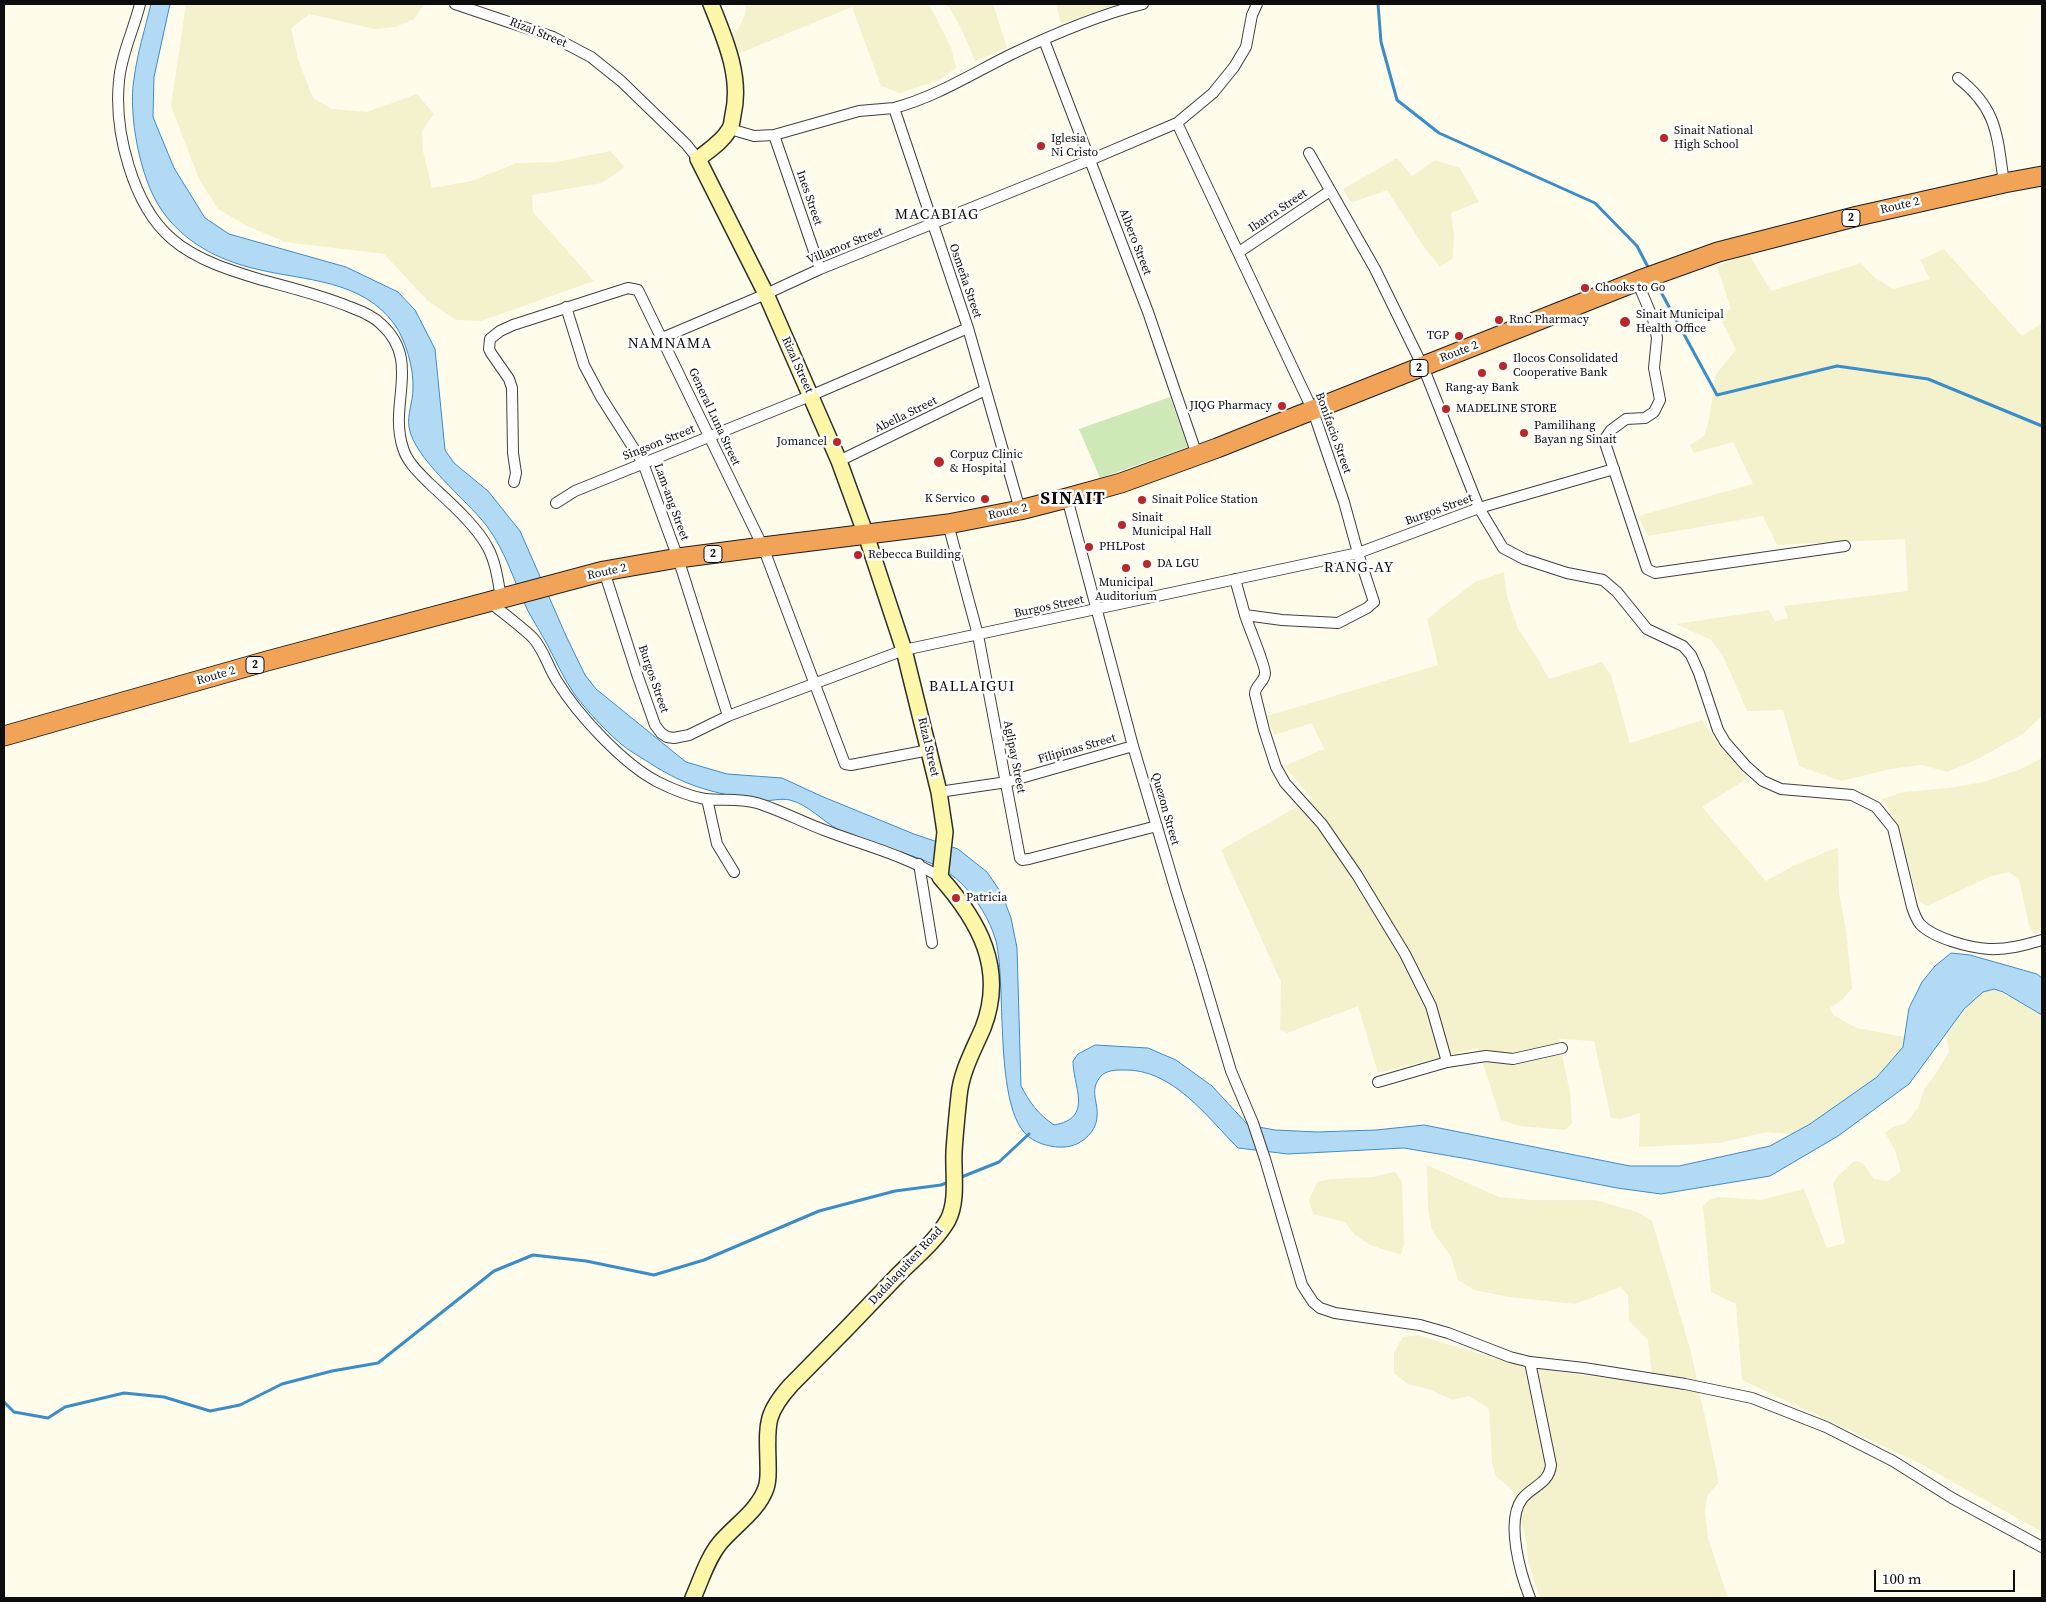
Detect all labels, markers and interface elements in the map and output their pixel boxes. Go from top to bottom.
street label: Rizal Street [507,15,569,51]
place label: Sinait National High School [1674,124,1753,152]
place label: Iglesia Ni Cristo [1051,132,1098,160]
marker: Sinait National High School [1658,132,1670,144]
marker: Iglesia Ni Cristo [1035,140,1047,152]
street label: Ines Street [793,169,825,227]
street label: Ibarra Street [1246,186,1310,236]
street label: Route 2 [1879,194,1921,218]
district label: MACABIAG [894,206,980,224]
street label: Albero Street [1116,207,1154,277]
road number: 2 [1842,210,1860,227]
street label: Villamor Street [805,224,885,268]
street label: Osmeña Street [946,242,984,320]
place label: Chooks to Go [1595,281,1665,295]
marker: Chooks to Go [1579,282,1591,294]
place label: Sinait Municipal Health Office [1636,308,1724,336]
place label: RnC Pharmacy [1509,313,1589,327]
marker: RnC Pharmacy [1493,314,1505,326]
marker: Sinait Municipal Health Office [1618,315,1632,329]
place label: TGP [1427,329,1449,343]
marker: TGP [1453,330,1465,342]
district label: NAMNAMA [627,335,713,353]
street label: Rizal Street [778,335,816,395]
street label: Route 2 [1438,338,1480,366]
place label: Ilocos Consolidated Cooperative Bank [1513,352,1618,380]
road number: 2 [1410,359,1428,376]
marker: Ilocos Consolidated Cooperative Bank [1497,360,1509,372]
street label: General Luna Street [685,366,743,468]
marker: Rang-ay Bank [1476,367,1488,379]
place label: Rang-ay Bank [1445,381,1519,395]
street label: Bonifacio Street [1312,391,1354,475]
street label: Abella Street [872,394,940,436]
place label: JIQG Pharmacy [1189,399,1272,413]
marker: JIQG Pharmacy [1276,400,1288,412]
place label: MADELINE STORE [1456,402,1557,416]
marker: MADELINE STORE [1440,403,1452,415]
place label: Pamilihang Bayan ng Sinait [1534,419,1616,447]
street label: Singson Street [621,422,697,464]
marker: Pamilihang Bayan ng Sinait [1518,427,1530,439]
place label: Jomancel [777,435,827,449]
marker: Jomancel [831,436,843,448]
place label: Corpuz Clinic & Hospital [950,448,1023,476]
marker: Corpuz Clinic & Hospital [932,455,946,469]
street label: Lam-ang Street [650,461,692,543]
district label: SINAIT [1040,488,1106,510]
street label: Burgos Street [1403,491,1475,529]
place label: K Servico [925,492,975,506]
marker: K Servico [979,493,991,505]
place label: Sinait Police Station [1152,493,1258,507]
marker: Sinait Police Station [1136,494,1148,506]
street label: Route 2 [987,501,1029,523]
place label: Sinait Municipal Hall [1132,511,1212,539]
marker: Sinait Municipal Hall [1116,519,1128,531]
place label: PHLPost [1099,540,1145,554]
marker: PHLPost [1083,541,1095,553]
road number: 2 [704,546,722,562]
place label: Rebecca Building [868,548,961,562]
marker: Rebecca Building [852,549,864,561]
place label: DA LGU [1157,557,1199,571]
marker: DA LGU [1141,558,1153,570]
district label: RANG-AY [1323,559,1395,577]
street label: Route 2 [586,561,628,583]
marker: Municipal Auditorium [1120,562,1132,574]
place label: Municipal Auditorium [1095,576,1157,604]
street label: Burgos Street [1013,593,1085,621]
street label: Burgos Street [635,643,671,715]
road number: 2 [246,656,264,674]
street label: Route 2 [195,664,237,688]
district label: BALLAIGUI [928,678,1016,696]
street label: Rizal Street [914,716,942,778]
street label: Aglipay Street [1000,719,1028,795]
street label: Filipinas Street [1036,731,1118,767]
street label: Quezon Street [1148,771,1182,847]
place label: Patricia [966,891,1007,905]
marker: Patricia [950,892,962,904]
street label: Dadalaquiten Road [866,1224,946,1308]
scale bar [1876,1560,2017,1592]
text: 100 m [1882,1568,1922,1589]

